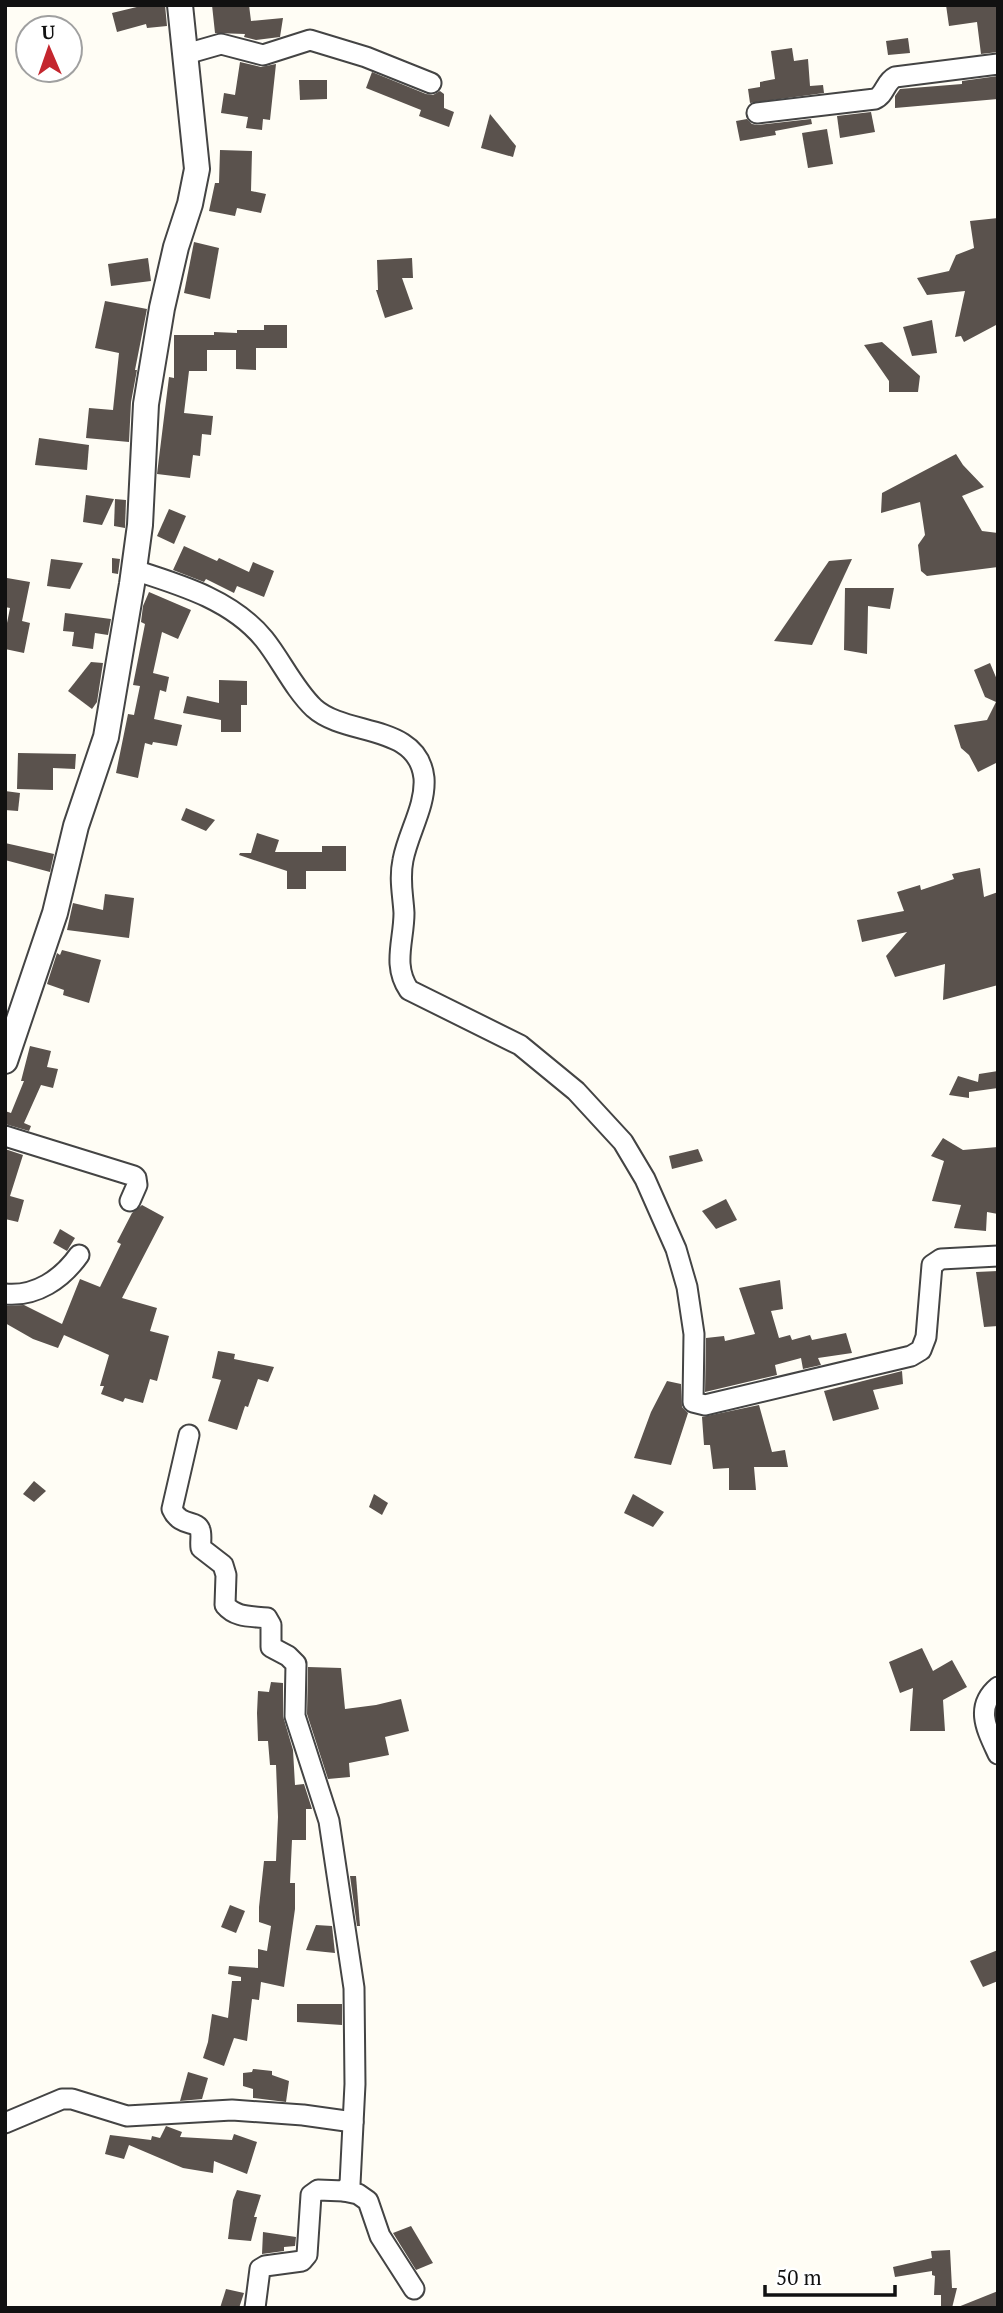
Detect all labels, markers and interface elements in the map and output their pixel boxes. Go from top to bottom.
north arrow [14,14,84,84]
text: U [41,19,56,44]
scale bar [765,2254,894,2298]
text: 50 m [776,2263,822,2291]

